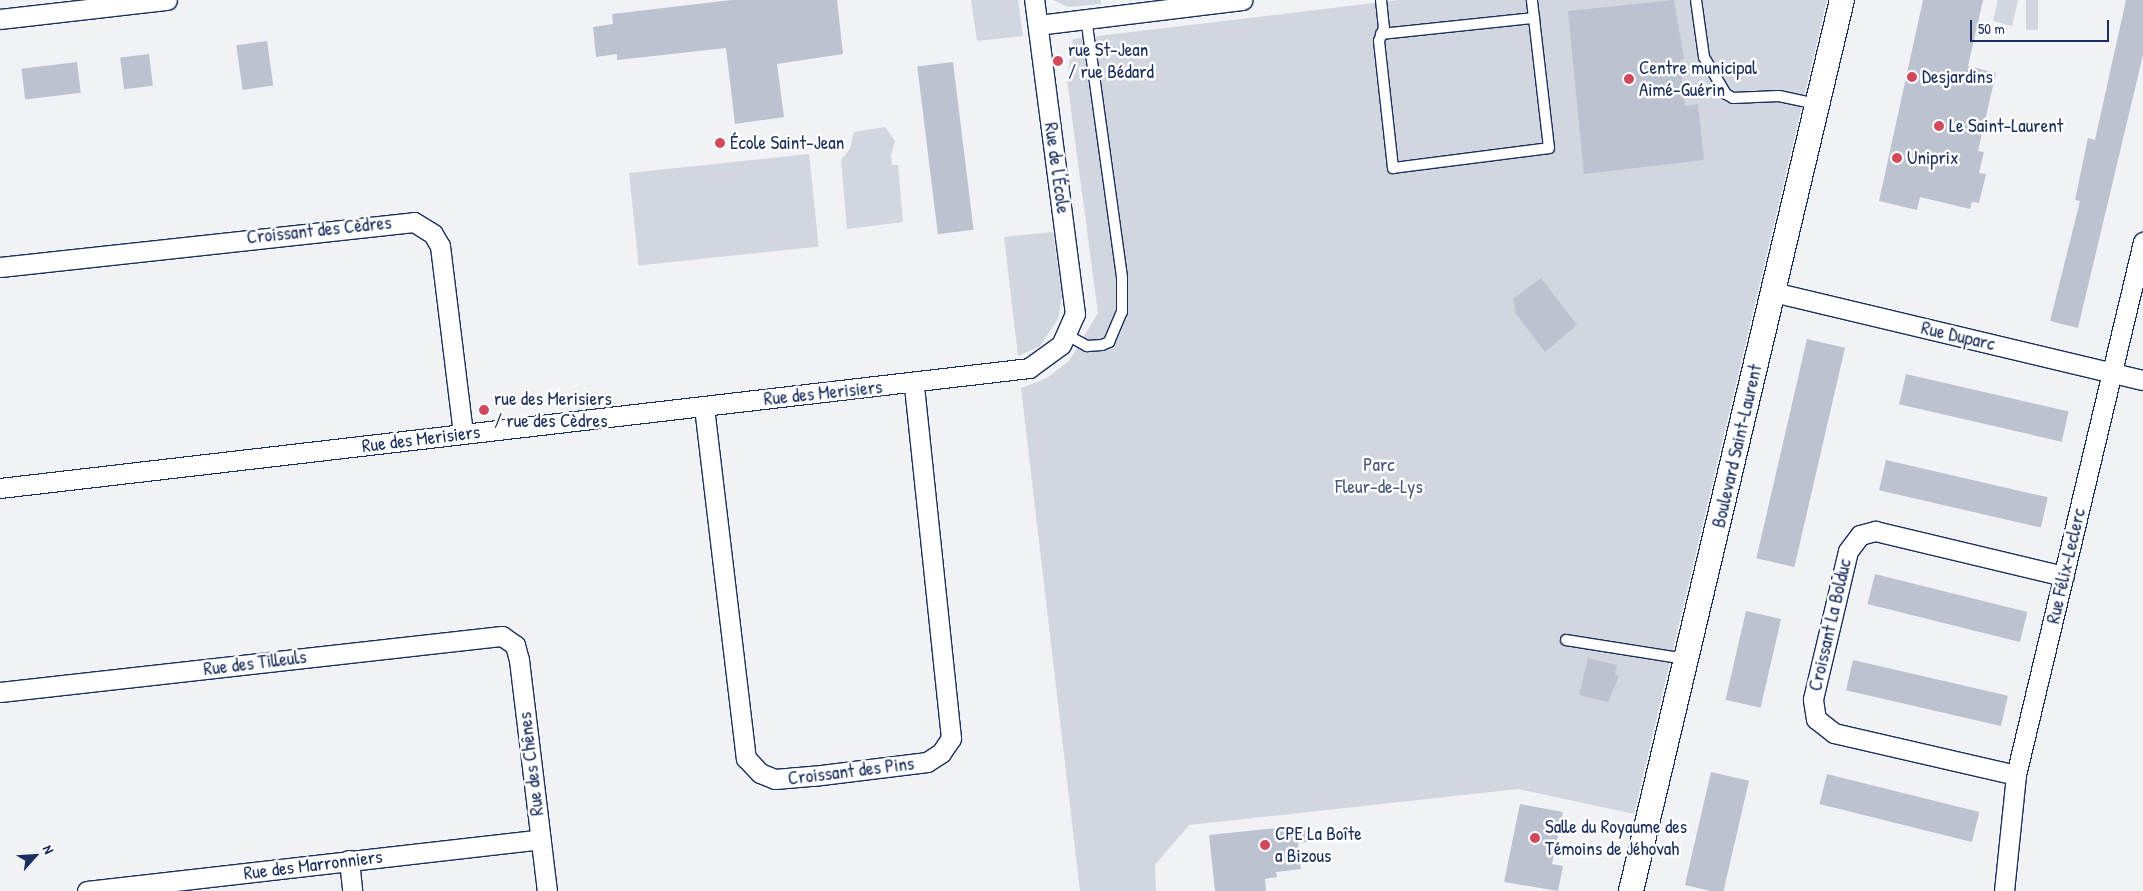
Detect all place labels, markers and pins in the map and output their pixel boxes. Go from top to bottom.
place label: rue St-Jean / rue Bédard [1068,39,1154,83]
marker: rue St-Jean / rue Bédard [1052,55,1064,67]
place label: Centre municipal Aimé-Guérin [1639,57,1757,101]
place label: Desjardins [1922,66,1993,88]
marker: Desjardins [1906,71,1918,83]
marker: Centre municipal Aimé-Guérin [1623,73,1635,85]
place label: Le Saint-Laurent [1949,115,2063,137]
marker: Le Saint-Laurent [1933,120,1945,132]
place label: École Saint-Jean [730,132,844,154]
marker: École Saint-Jean [714,137,726,149]
place label: Uniprix [1907,147,1959,169]
marker: Uniprix [1891,152,1903,164]
place label: rue des Merisiers / rue des Cèdres [494,388,612,432]
marker: rue des Merisiers / rue des Cèdres [478,404,490,416]
place label: Salle du Royaume des Témoins de Jéhovah [1545,816,1687,860]
place label: CPE La Boîte a Bizous [1275,823,1362,867]
marker: Salle du Royaume des Témoins de Jéhovah [1529,832,1541,844]
marker: CPE La Boîte a Bizous [1259,839,1271,851]

